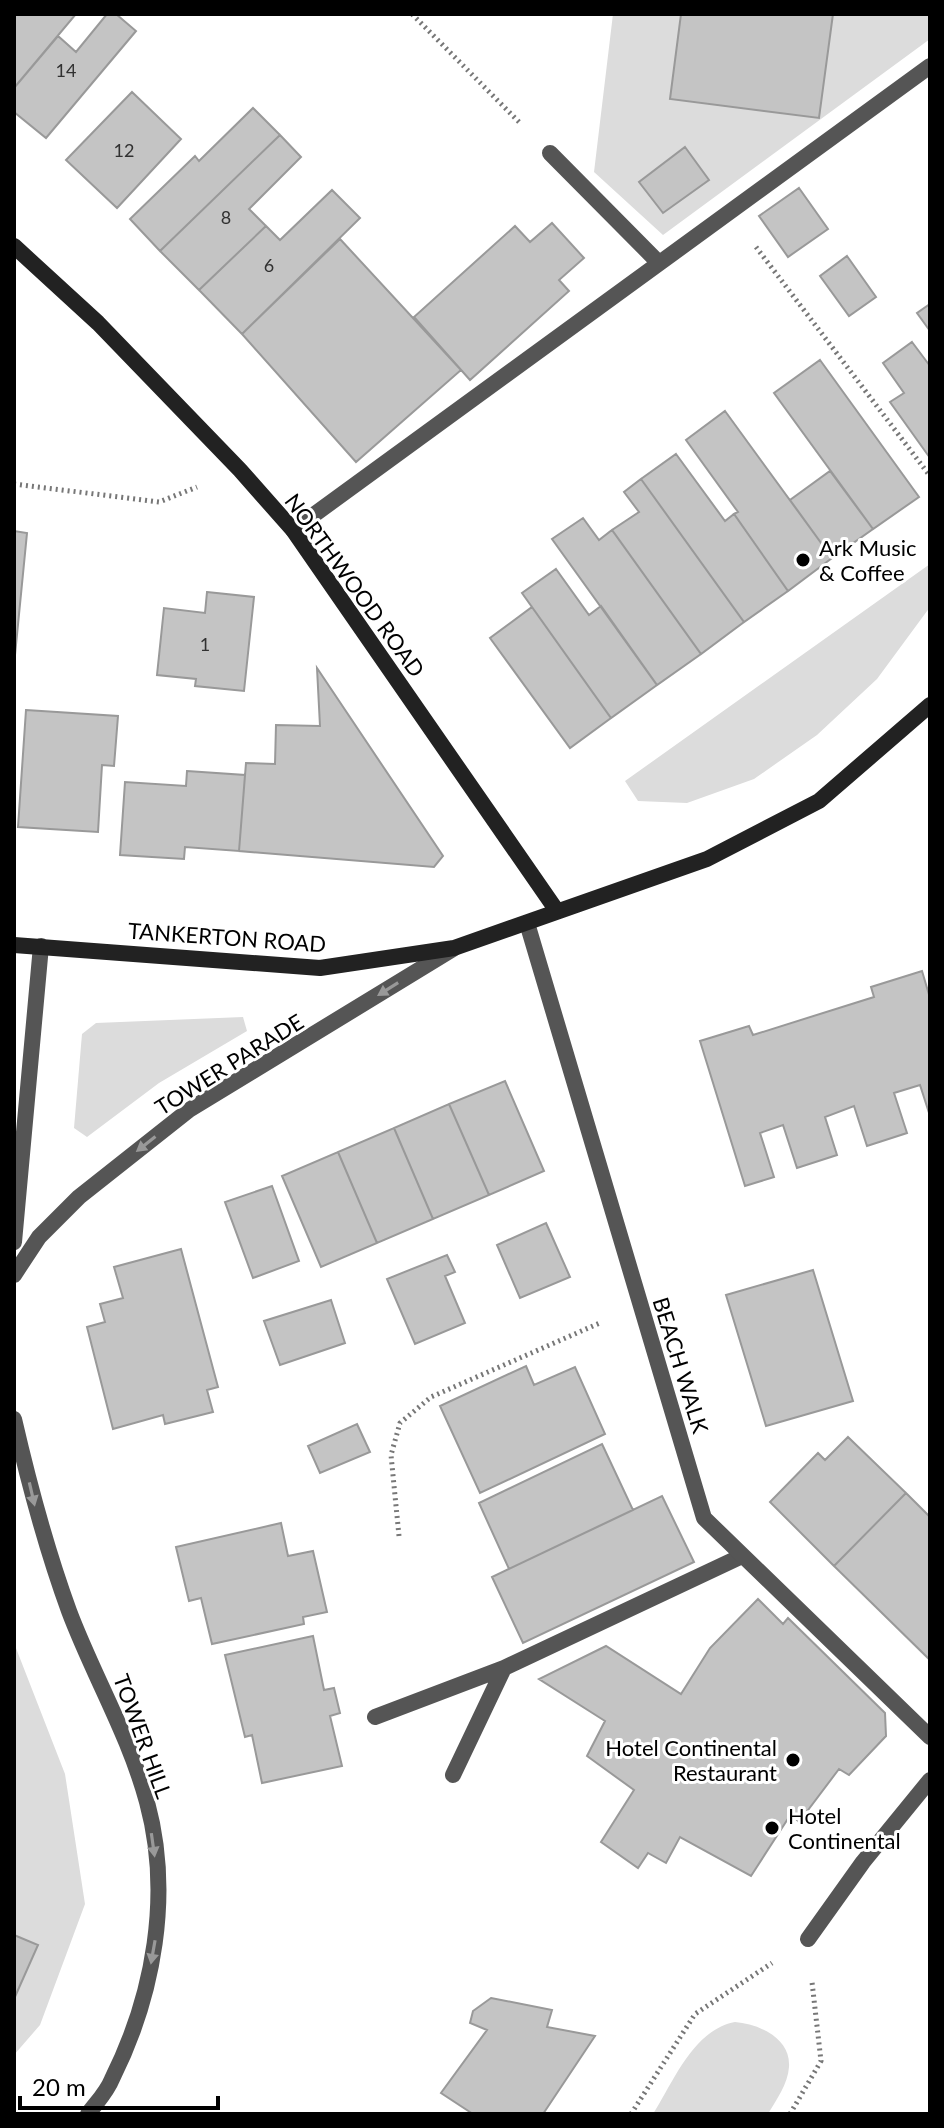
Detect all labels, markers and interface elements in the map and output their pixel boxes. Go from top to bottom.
house number: 14 [56,59,76,81]
house number: 12 [114,139,134,161]
house number: 8 [221,206,231,228]
house number: 6 [264,254,274,276]
street label: NORTHWOOD ROAD [279,488,431,682]
place label: Ark Music & Coffee [819,534,916,586]
marker: Ark Music & Coffee [794,551,812,569]
house number: 1 [200,633,210,655]
street label: TANKERTON ROAD [127,917,327,957]
one-way arrow [377,982,399,996]
street label: TOWER PARADE [150,1008,308,1120]
one-way arrow [136,1136,156,1152]
street label: BEACH WALK [648,1294,715,1437]
one-way arrow [26,1482,39,1507]
street label: TOWER HILL [108,1670,178,1802]
place label: Hotel Continental Restaurant [605,1734,777,1786]
marker: Hotel Continental Restaurant [784,1751,802,1769]
place label: Hotel Continental [788,1802,901,1854]
marker: Hotel Continental [763,1819,781,1837]
one-way arrow [147,1833,160,1858]
one-way arrow [147,1940,159,1965]
scale bar [20,2060,218,2110]
text: 20 m [32,2072,86,2101]

